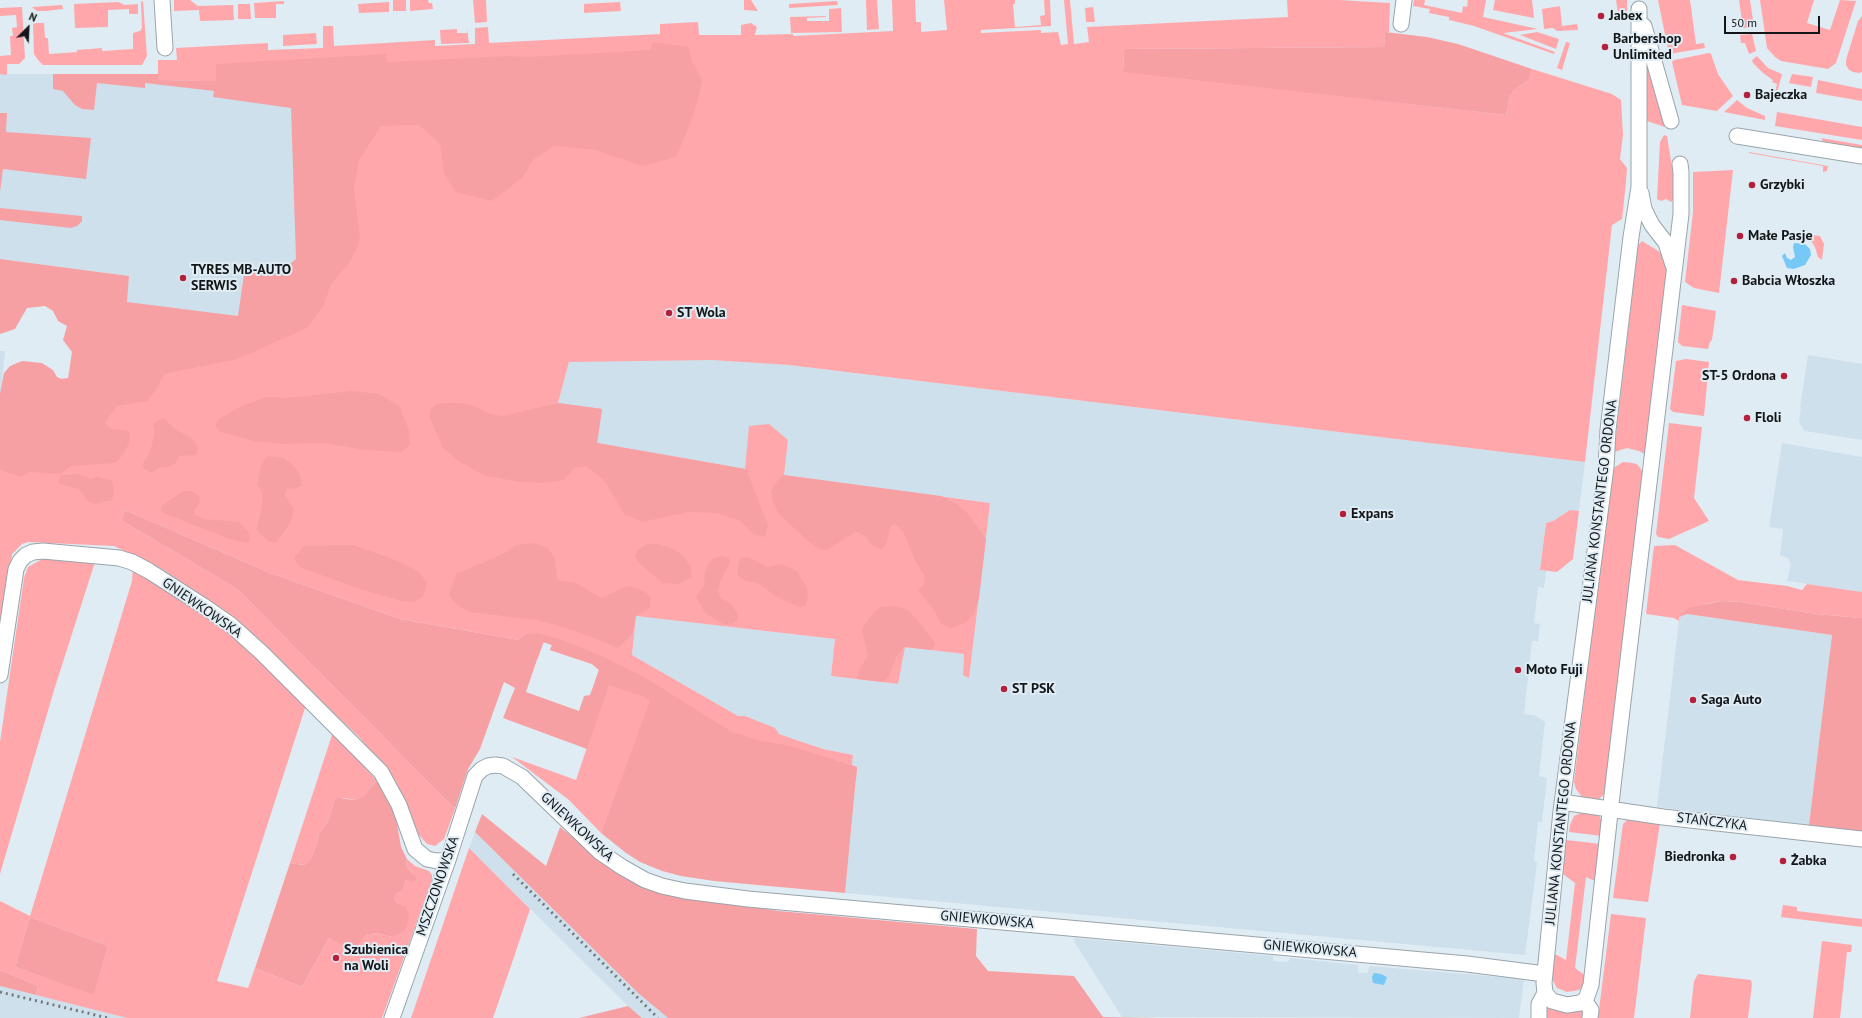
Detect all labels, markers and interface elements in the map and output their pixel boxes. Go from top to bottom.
north arrow [8,8,48,48]
place label: Jabex [1609,8,1642,24]
scale bar [1726,8,1822,34]
text: N [27,9,39,25]
marker: Jabex [1596,11,1606,21]
text: 50 m [1731,15,1757,30]
place label: Barbershop Unlimited [1613,31,1681,64]
marker: Barbershop Unlimited [1600,42,1610,52]
place label: Bajeczka [1755,87,1807,103]
marker: Bajeczka [1742,90,1752,100]
place label: Grzybki [1760,177,1805,193]
marker: Grzybki [1747,180,1757,190]
place label: Małe Pasje [1748,228,1813,244]
marker: Małe Pasje [1735,231,1745,241]
place label: TYRES MB-AUTO SERWIS [191,262,291,294]
marker: TYRES MB-AUTO SERWIS [178,273,188,283]
place label: Babcia Włoszka [1742,273,1835,289]
marker: Babcia Włoszka [1729,276,1739,286]
place label: ST Wola [677,305,726,321]
marker: ST Wola [664,308,674,318]
place label: ST-5 Ordona [1702,368,1776,384]
marker: ST-5 Ordona [1779,371,1789,381]
street label: JULIANA KONSTANTEGO ORDONA [1579,399,1621,603]
place label: Floli [1755,410,1782,426]
marker: Floli [1742,413,1752,423]
place label: Expans [1351,506,1394,522]
marker: Expans [1338,509,1348,519]
street label: GNIEWKOWSKA [159,574,245,642]
place label: Moto Fuji [1526,662,1583,678]
marker: Moto Fuji [1513,665,1523,675]
place label: ST PSK [1012,681,1055,697]
marker: ST PSK [999,684,1009,694]
place label: Saga Auto [1701,692,1762,708]
marker: Saga Auto [1688,695,1698,705]
street label: JULIANA KONSTANTEGO ORDONA [1542,721,1580,925]
street label: GNIEWKOWSKA [537,789,617,865]
street label: STAŃCZYKA [1676,809,1748,835]
street label: MSZCZONOWSKA [413,834,463,938]
place label: Biedronka [1664,849,1725,865]
marker: Biedronka [1728,852,1738,862]
place label: Żabka [1791,853,1827,869]
marker: Żabka [1778,856,1788,866]
street label: GNIEWKOWSKA [940,908,1034,932]
street label: GNIEWKOWSKA [1263,937,1357,961]
place label: Szubienica na Woli [344,942,408,974]
marker: Szubienica na Woli [331,953,341,963]

